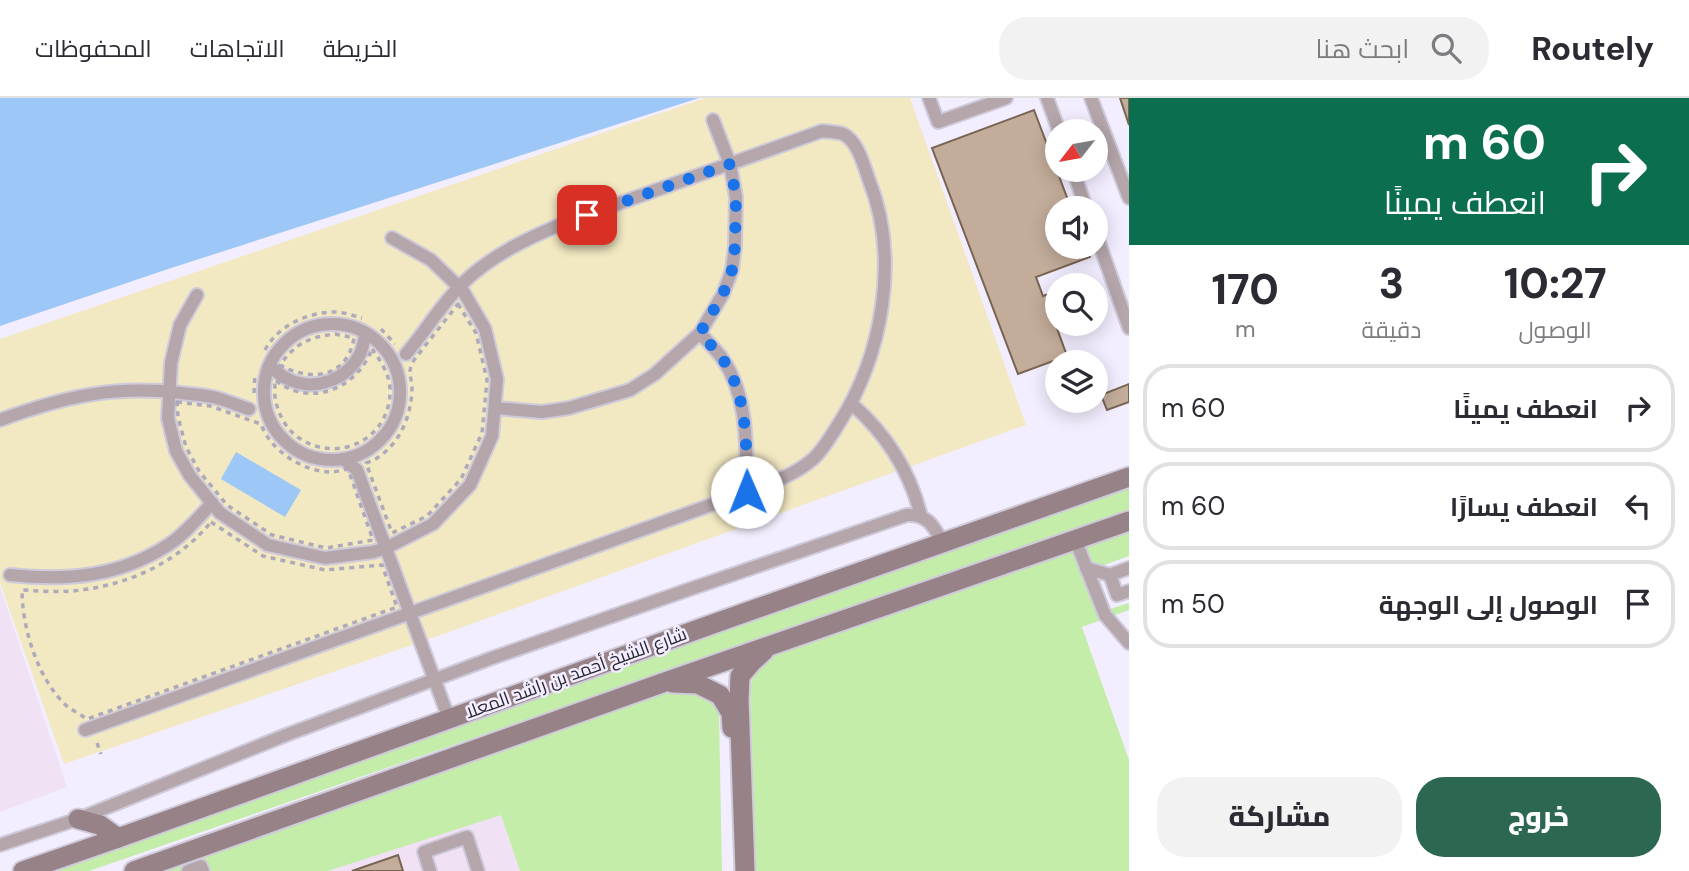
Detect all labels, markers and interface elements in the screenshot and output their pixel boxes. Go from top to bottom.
search box [999,17,1489,80]
text: Routely [1531,27,1654,70]
icon: search [1427,29,1465,67]
text: ابحث هنا [1315,32,1409,66]
text: المحفوظات [35,33,152,64]
text: الاتجاهات [190,33,285,64]
text: الخريطة [323,33,398,64]
text: 60 m [1423,110,1546,174]
north arrow [1045,119,1108,182]
map controls [1045,119,1108,413]
icon: right [1570,126,1661,217]
text: انعطف يمينًا [1384,182,1546,224]
pin [557,185,617,245]
icon: arrive [568,196,606,234]
button: sound [1045,196,1108,259]
text: 3 [1379,256,1404,311]
text: 10:27 [1504,256,1607,311]
text: 170 [1212,262,1279,317]
button: search [1045,273,1108,336]
text: m [1235,314,1256,344]
text: دقيقة [1362,315,1421,345]
text: الوصول [1519,315,1592,345]
button: layers [1045,350,1108,413]
icon: right [1619,389,1657,427]
text: 60 m [1161,391,1225,425]
text: انعطف يمينًا [1453,392,1598,426]
position arrow [710,455,784,529]
icon: left [1619,487,1657,525]
text: 60 m [1161,489,1225,523]
text: انعطف يسارًا [1450,490,1598,524]
icon: arrive [1619,585,1657,623]
text: 50 m [1161,587,1225,621]
text: الوصول إلى الوجهة [1379,588,1598,622]
street label: شارع الشيخ أحمد بن راشد المعلا [462,622,690,724]
button: مشاركة [1157,777,1402,857]
button: خروج [1416,777,1661,857]

